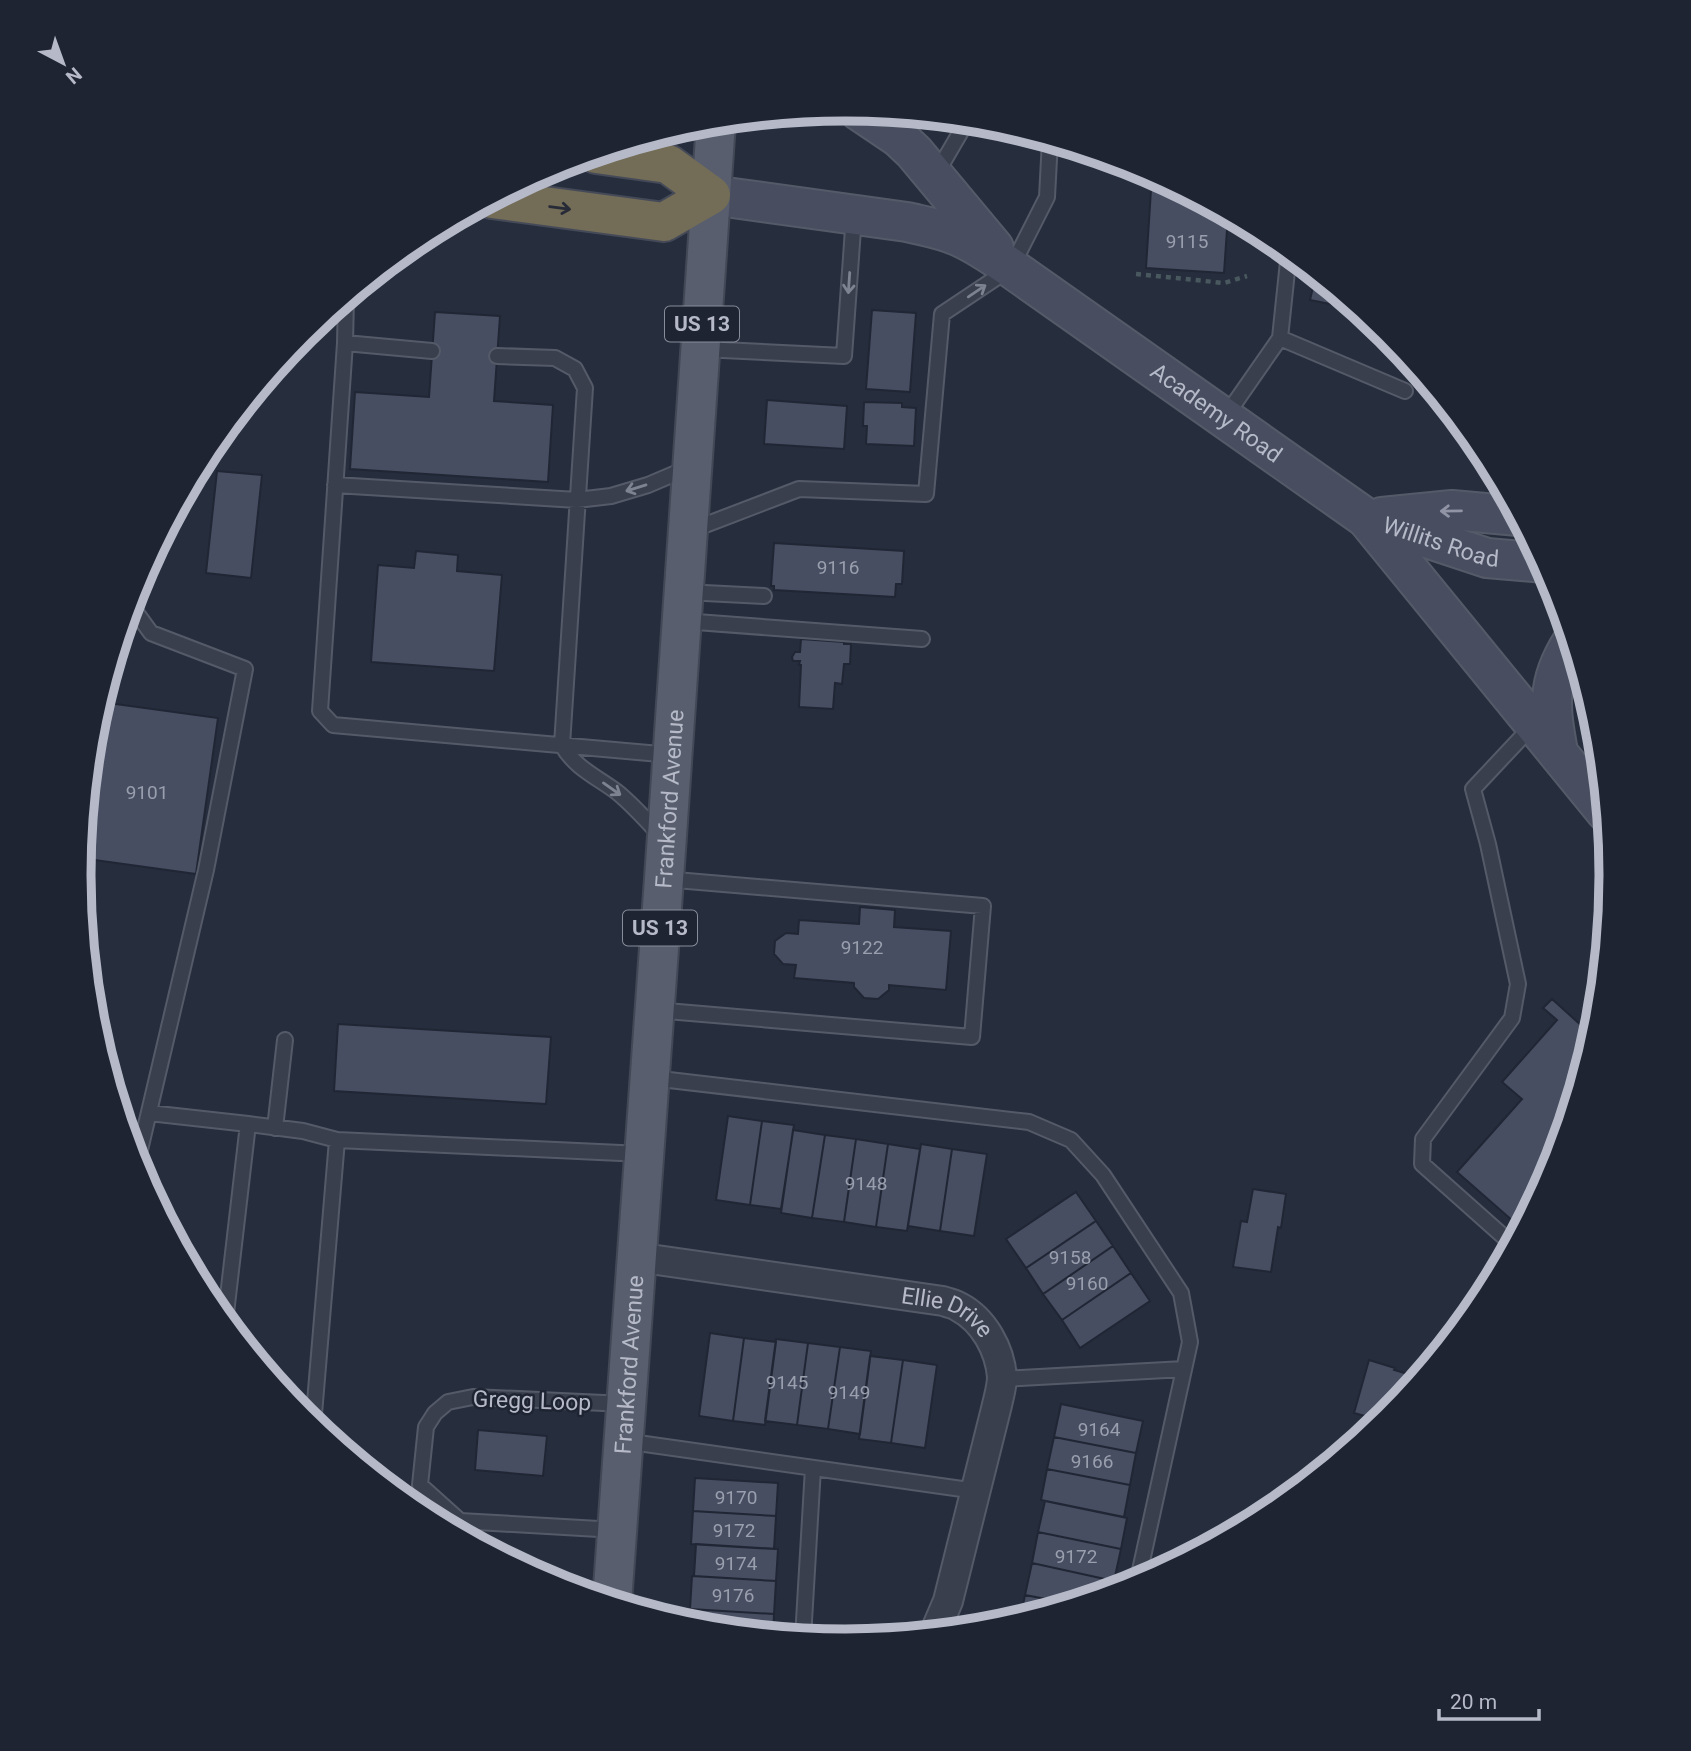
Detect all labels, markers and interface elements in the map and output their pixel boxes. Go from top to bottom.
north arrow [28,28,98,98]
text: N [61,62,86,89]
one-way arrow [548,202,571,215]
house number: 9115 [1166,230,1208,253]
one-way arrow [842,271,855,293]
one-way arrow [966,284,986,298]
road number: US 13 [665,306,739,342]
street label: Academy Road [1146,357,1287,468]
one-way arrow [625,483,647,496]
one-way arrow [1439,504,1462,518]
street label: Willits Road [1379,511,1500,572]
house number: 9116 [817,556,859,579]
street label: Frankford Avenue [650,709,689,889]
house number: 9101 [126,781,168,804]
one-way arrow [602,782,621,797]
road number: US 13 [623,911,697,946]
house number: 9122 [841,936,883,959]
house number: 9148 [845,1172,887,1195]
house number: 9158 [1049,1246,1091,1269]
house number: 9160 [1066,1272,1108,1295]
street label: Frankford Avenue [609,1274,649,1455]
street label: Ellie Drive [900,1282,999,1342]
house number: 9145 [766,1371,808,1394]
house number: 9149 [828,1381,870,1404]
street label: Gregg Loop [472,1385,592,1417]
house number: 9164 [1078,1418,1121,1441]
house number: 9166 [1071,1450,1113,1473]
house number: 9170 [715,1486,757,1509]
house number: 9172 [713,1519,755,1542]
house number: 9172 [1055,1545,1097,1568]
house number: 9174 [715,1552,758,1575]
house number: 9176 [712,1584,754,1607]
scale bar [1439,1678,1539,1722]
text: 20 m [1450,1690,1497,1714]

